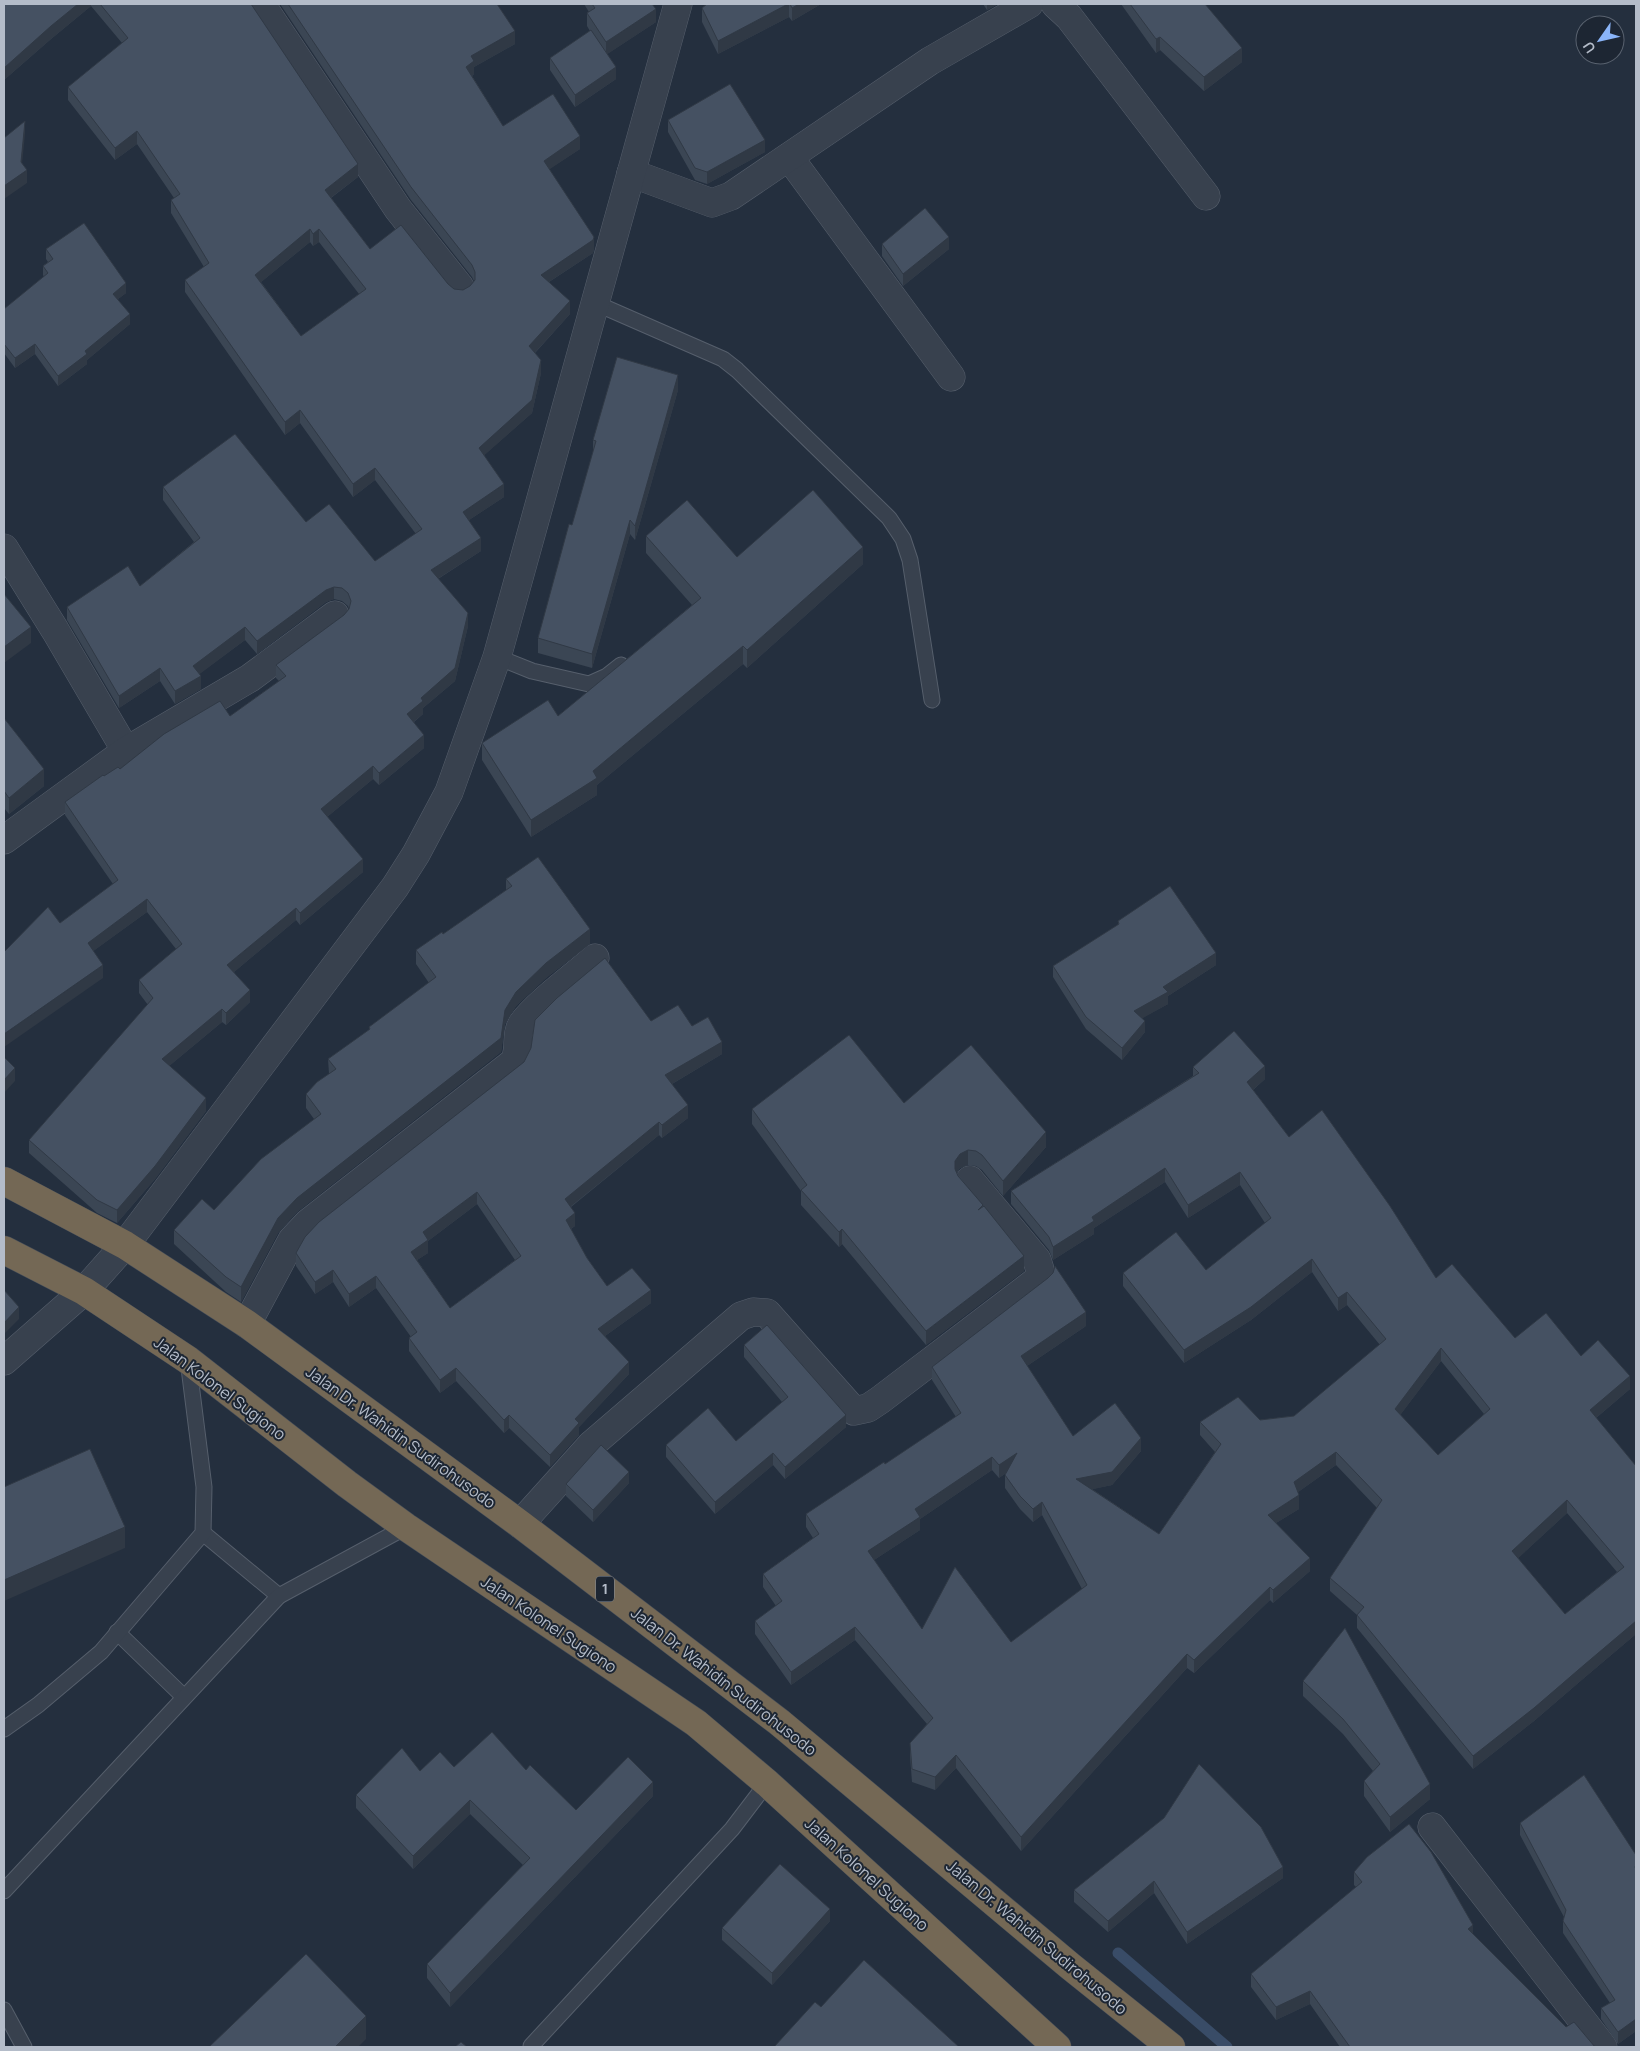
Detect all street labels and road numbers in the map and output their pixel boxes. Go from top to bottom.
street label: Jalan Kolonel Sugiono [150,1331,290,1445]
street label: Jalan Dr. Wahidin Sudirohusodo [302,1361,500,1513]
street label: Jalan Kolonel Sugiono [477,1570,621,1678]
road number: 1 [596,1576,614,1602]
street label: Jalan Dr. Wahidin Sudirohusodo [627,1602,821,1760]
street label: Jalan Kolonel Sugiono [800,1812,934,1936]
street label: Jalan Dr. Wahidin Sudirohusodo [942,1855,1132,2019]

